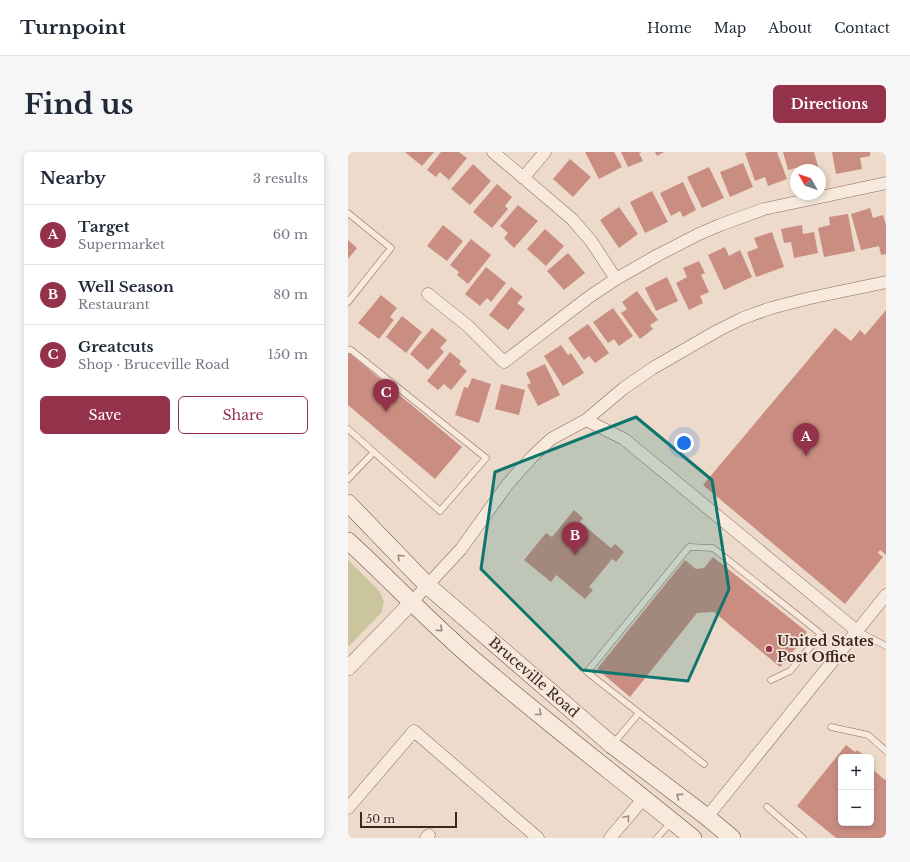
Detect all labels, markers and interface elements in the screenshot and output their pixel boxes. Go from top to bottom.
text: Turnpoint [20,16,126,39]
text: Home [647,19,692,37]
text: Map [714,19,746,37]
text: About [768,19,812,37]
text: Contact [834,19,890,37]
button: Directions [773,85,886,123]
text: Find us [24,87,134,122]
north arrow [790,164,826,200]
text: Nearby [40,168,106,189]
text: 3 results [253,170,308,187]
text: Target [78,217,130,236]
text: A [48,226,58,243]
text: 60 m [273,226,308,243]
text: Supermarket [78,236,165,253]
text: Well Season [78,277,174,296]
text: B [48,286,58,303]
text: 80 m [273,286,308,303]
text: Restaurant [78,296,150,313]
text: Greatcuts [78,337,153,356]
text: C [48,346,58,363]
text: 150 m [268,346,308,363]
text: Shop · Bruceville Road [78,356,230,373]
pin: C [373,379,399,412]
button: Save [40,396,170,434]
button: Share [178,396,308,434]
pin: A [793,423,819,456]
your location [674,433,694,453]
pin: B [562,522,588,555]
one-way arrow [397,554,405,562]
one-way arrow [435,624,443,632]
place label: United States Post Office [777,632,874,666]
street label: Bruceville Road [485,633,583,721]
marker: United States Post Office [764,644,774,654]
one-way arrow [534,709,541,716]
map controls [838,754,874,826]
button: + [838,754,874,790]
button: − [838,790,874,826]
one-way arrow [677,794,684,801]
scale bar [360,810,457,829]
text: 50 m [366,812,395,826]
one-way arrow [623,816,630,823]

